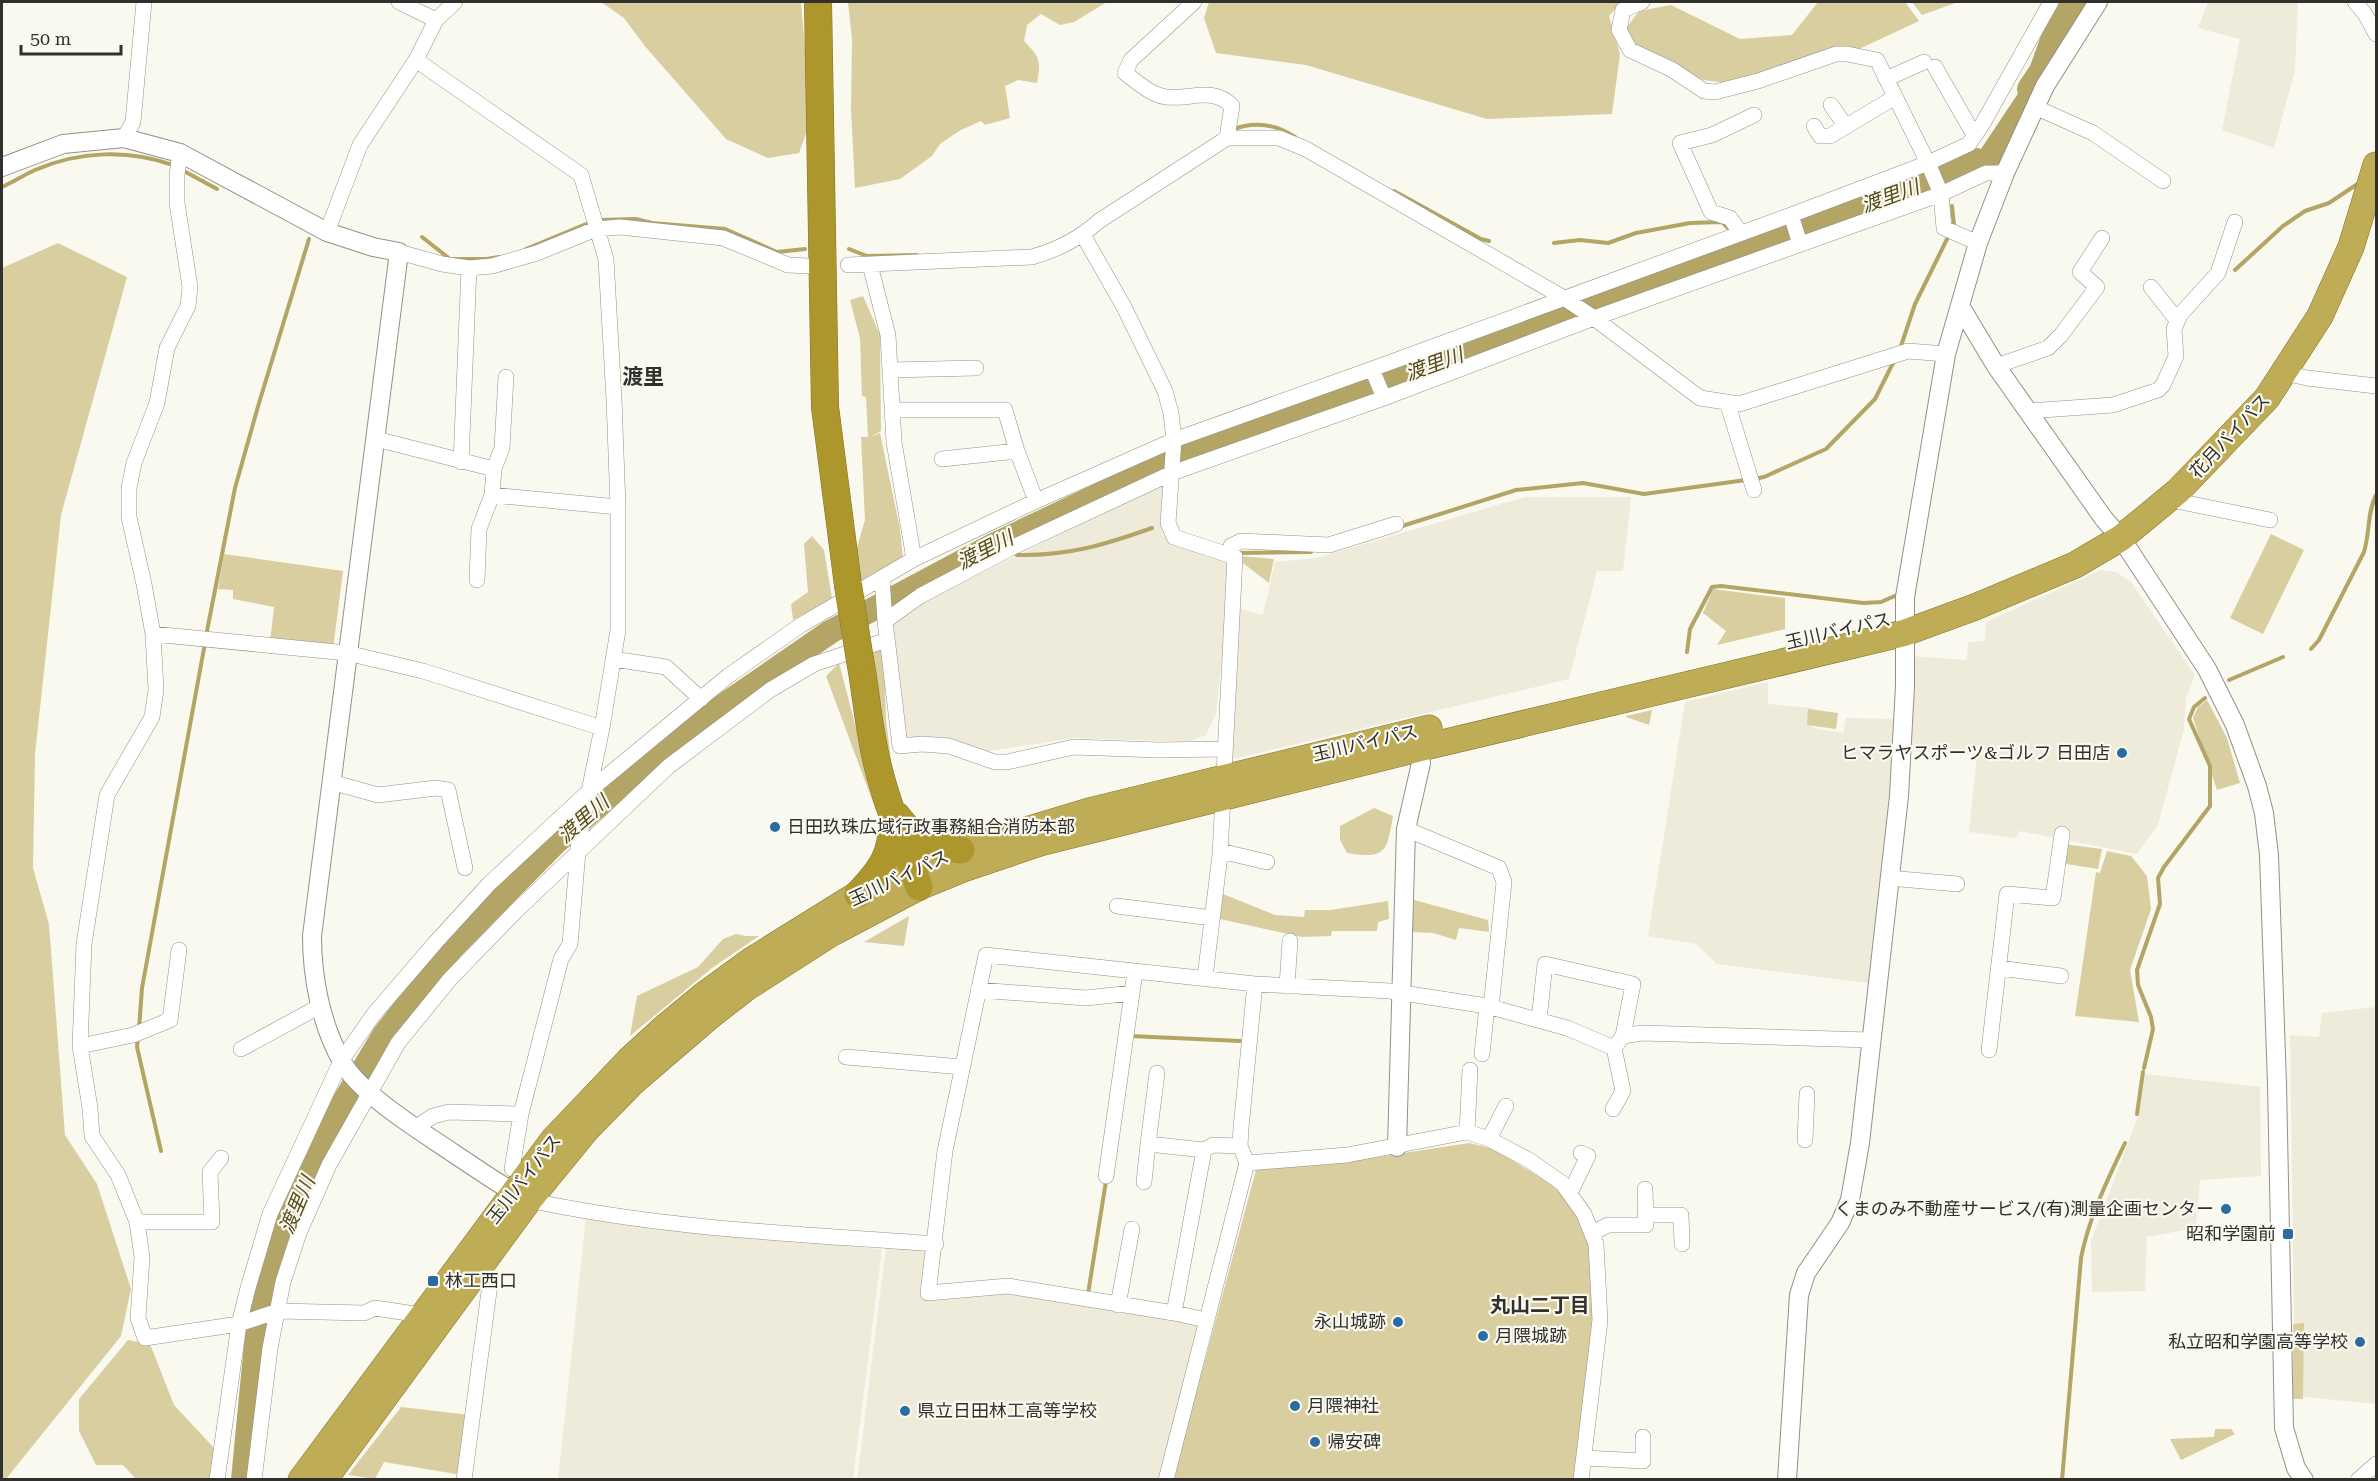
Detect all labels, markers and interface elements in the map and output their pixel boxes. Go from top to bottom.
scale bar [21,18,122,56]
text: 50 m [30,28,71,49]
water label: 渡里川 [1858,174,1924,218]
water label: 渡里川 [1402,342,1468,386]
district label: 渡里 [622,365,664,389]
street label: 花月バイパス [2185,389,2274,482]
water label: 渡里川 [953,525,1019,574]
street label: 玉川バイパス [1783,608,1893,653]
street label: 玉川バイパス [1310,720,1420,765]
place label: ヒマラヤスポーツ&ゴルフ 日田店 [1840,742,2110,763]
marker: ヒマラヤスポーツ&ゴルフ 日田店 [2115,746,2129,760]
water label: 渡里川 [552,789,615,848]
place label: 日田玖珠広域行政事務組合消防本部 [787,816,1075,837]
marker: 日田玖珠広域行政事務組合消防本部 [768,820,782,834]
street label: 玉川バイパス [846,845,952,910]
street label: 玉川バイパス [482,1130,565,1228]
water label: 渡里川 [274,1171,321,1237]
place label: くまのみ不動産サービス/(有)測量企画センター [1835,1198,2214,1219]
marker: くまのみ不動産サービス/(有)測量企画センター [2219,1202,2233,1216]
place label: 昭和学園前 [2186,1223,2276,1244]
marker: 昭和学園前 [2281,1227,2295,1241]
place label: 林工西口 [445,1270,517,1291]
marker: 林工西口 [426,1274,440,1288]
district label: 丸山二丁目 [1490,1293,1590,1317]
place label: 永山城跡 [1314,1311,1386,1332]
marker: 永山城跡 [1391,1315,1405,1329]
place label: 月隈城跡 [1495,1325,1567,1346]
marker: 月隈城跡 [1476,1329,1490,1343]
place label: 私立昭和学園高等学校 [2168,1331,2348,1352]
marker: 私立昭和学園高等学校 [2353,1335,2367,1349]
place label: 月隈神社 [1307,1395,1379,1416]
marker: 月隈神社 [1288,1399,1302,1413]
place label: 県立日田林工高等学校 [917,1400,1097,1421]
marker: 県立日田林工高等学校 [898,1404,912,1418]
place label: 帰安碑 [1327,1431,1381,1452]
marker: 帰安碑 [1308,1435,1322,1449]

